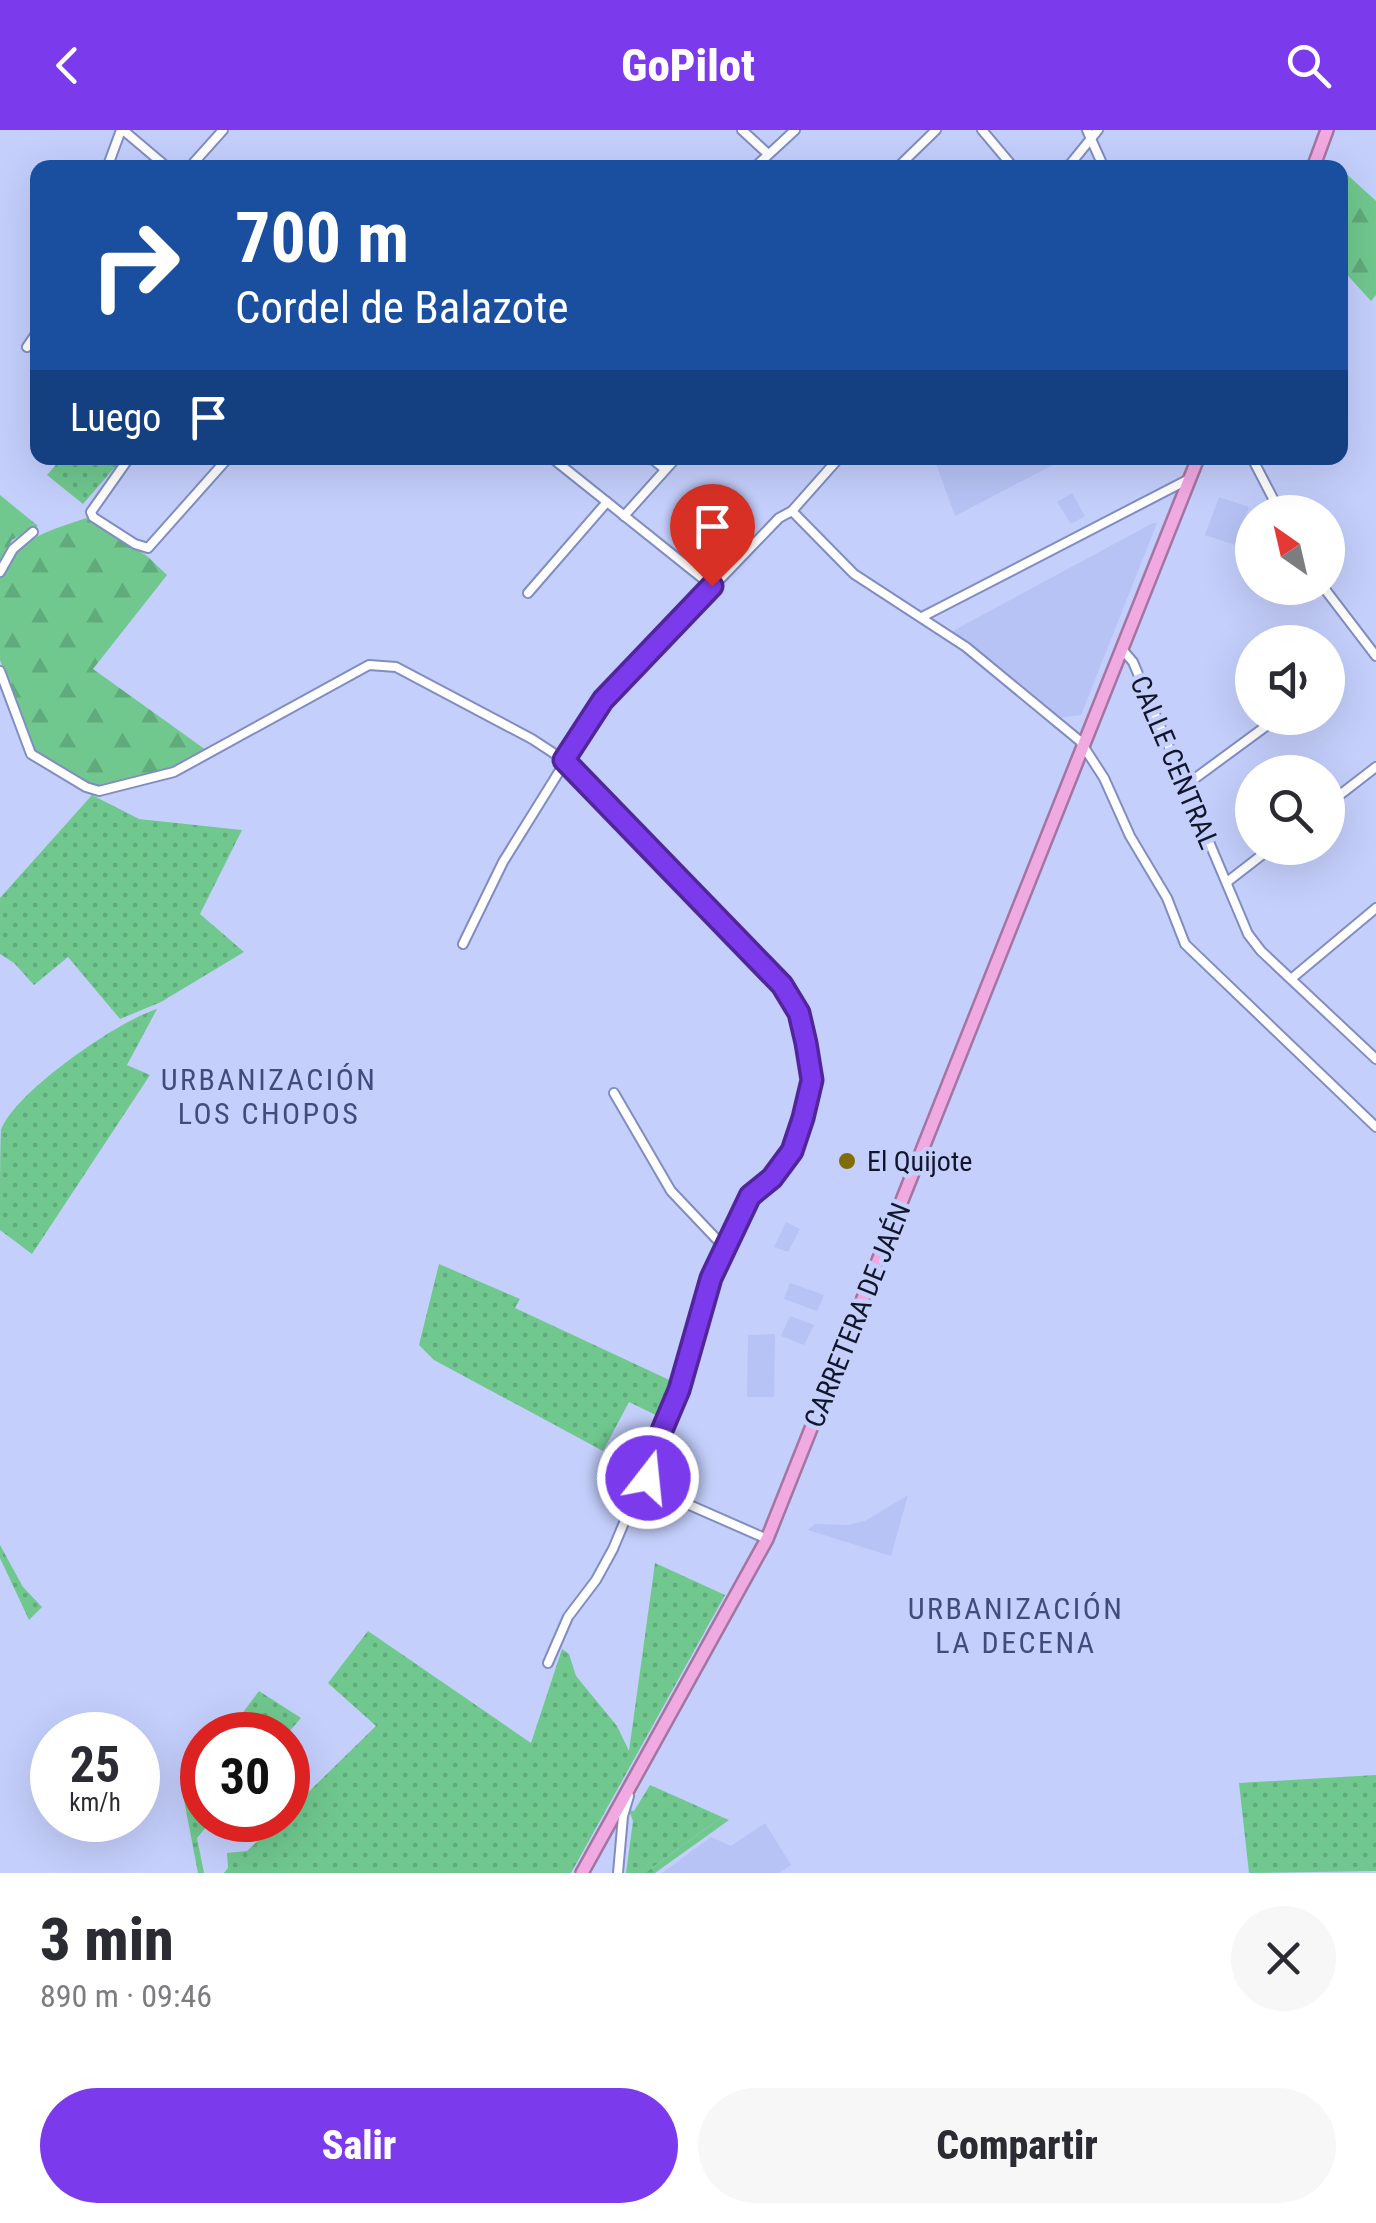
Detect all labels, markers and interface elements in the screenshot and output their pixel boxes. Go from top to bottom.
icon: back [40,38,95,93]
icon: search [1281,38,1336,93]
text: GoPilot [621,39,755,92]
text: 700 m [235,197,409,279]
icon: right [70,200,200,330]
text: Cordel de Balazote [235,281,569,334]
icon: arrive [181,390,236,445]
text: Luego [70,396,161,440]
pin [670,484,755,587]
north arrow [1235,495,1345,605]
map controls [1235,495,1345,865]
icon: arrive [685,499,740,554]
button: sound [1235,625,1345,735]
street label: CALLE CENTRAL [1123,671,1226,854]
button: search [1235,755,1345,865]
district label: URBANIZACIÓN LOS CHOPOS [161,1062,377,1131]
place label: El Quijote [867,1145,972,1178]
marker: El Quijote [836,1150,858,1172]
street label: CARRETERA DE JAÉN [797,1198,917,1432]
position arrow [596,1426,700,1530]
district label: URBANIZACIÓN LA DECENA [908,1591,1124,1660]
speed limit sign: 30 [180,1712,310,1842]
text: 25 [70,1736,120,1794]
text: km/h [69,1788,121,1817]
text: 3 min [40,1904,174,1975]
button: close [1231,1906,1336,2011]
text: 890 m · 09:46 [40,1977,212,2015]
button: Salir [40,2088,678,2203]
button: Compartir [698,2088,1336,2203]

